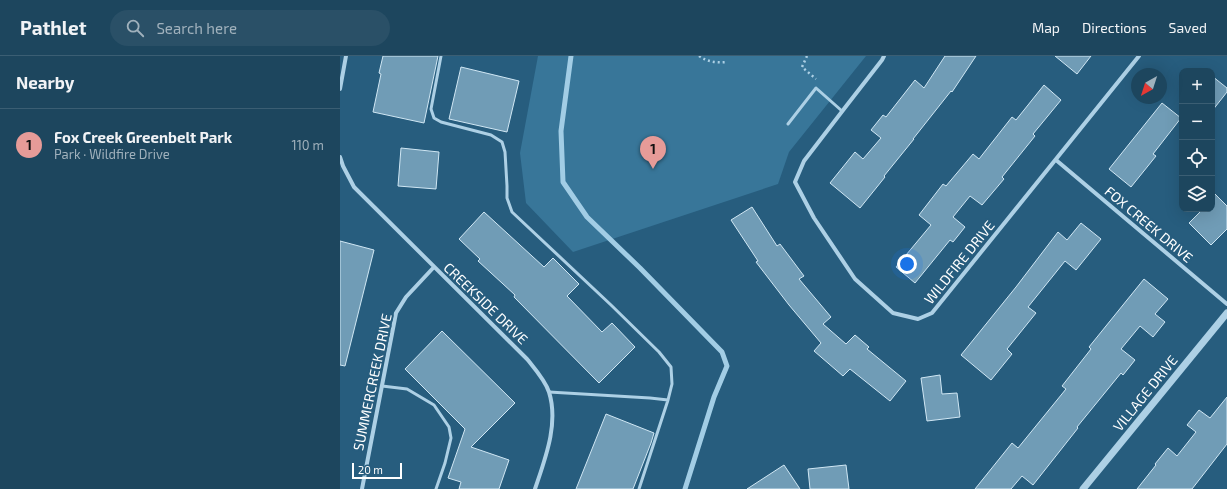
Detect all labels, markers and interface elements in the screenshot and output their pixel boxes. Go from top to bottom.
search box [110,10,390,46]
text: Pathlet [20,16,86,39]
icon: search [124,17,146,39]
text: Search here [156,19,237,37]
text: Map [1032,19,1060,36]
text: Directions [1082,19,1147,36]
text: Saved [1169,19,1207,36]
north arrow [1131,68,1167,104]
map controls [1179,68,1215,212]
button: + [1179,68,1215,104]
text: Nearby [16,72,74,92]
button: − [1179,104,1215,140]
text: Fox Creek Greenbelt Park [54,128,232,146]
pin: 1 [640,136,666,169]
text: 1 [26,137,32,153]
text: 110 m [292,137,324,153]
button: locate [1179,140,1215,176]
text: Park · Wildfire Drive [54,146,170,162]
button: layers [1179,176,1215,212]
street label: FOX CREEK DRIVE [1102,182,1197,266]
street label: WILDFIRE DRIVE [920,217,998,307]
your location [897,254,917,274]
street label: CREEKSIDE DRIVE [440,259,532,348]
street label: SUMMERCREEK DRIVE [349,312,395,452]
street label: VILLAGE DRIVE [1109,351,1181,434]
scale bar [352,461,402,480]
text: 20 m [358,463,383,476]

